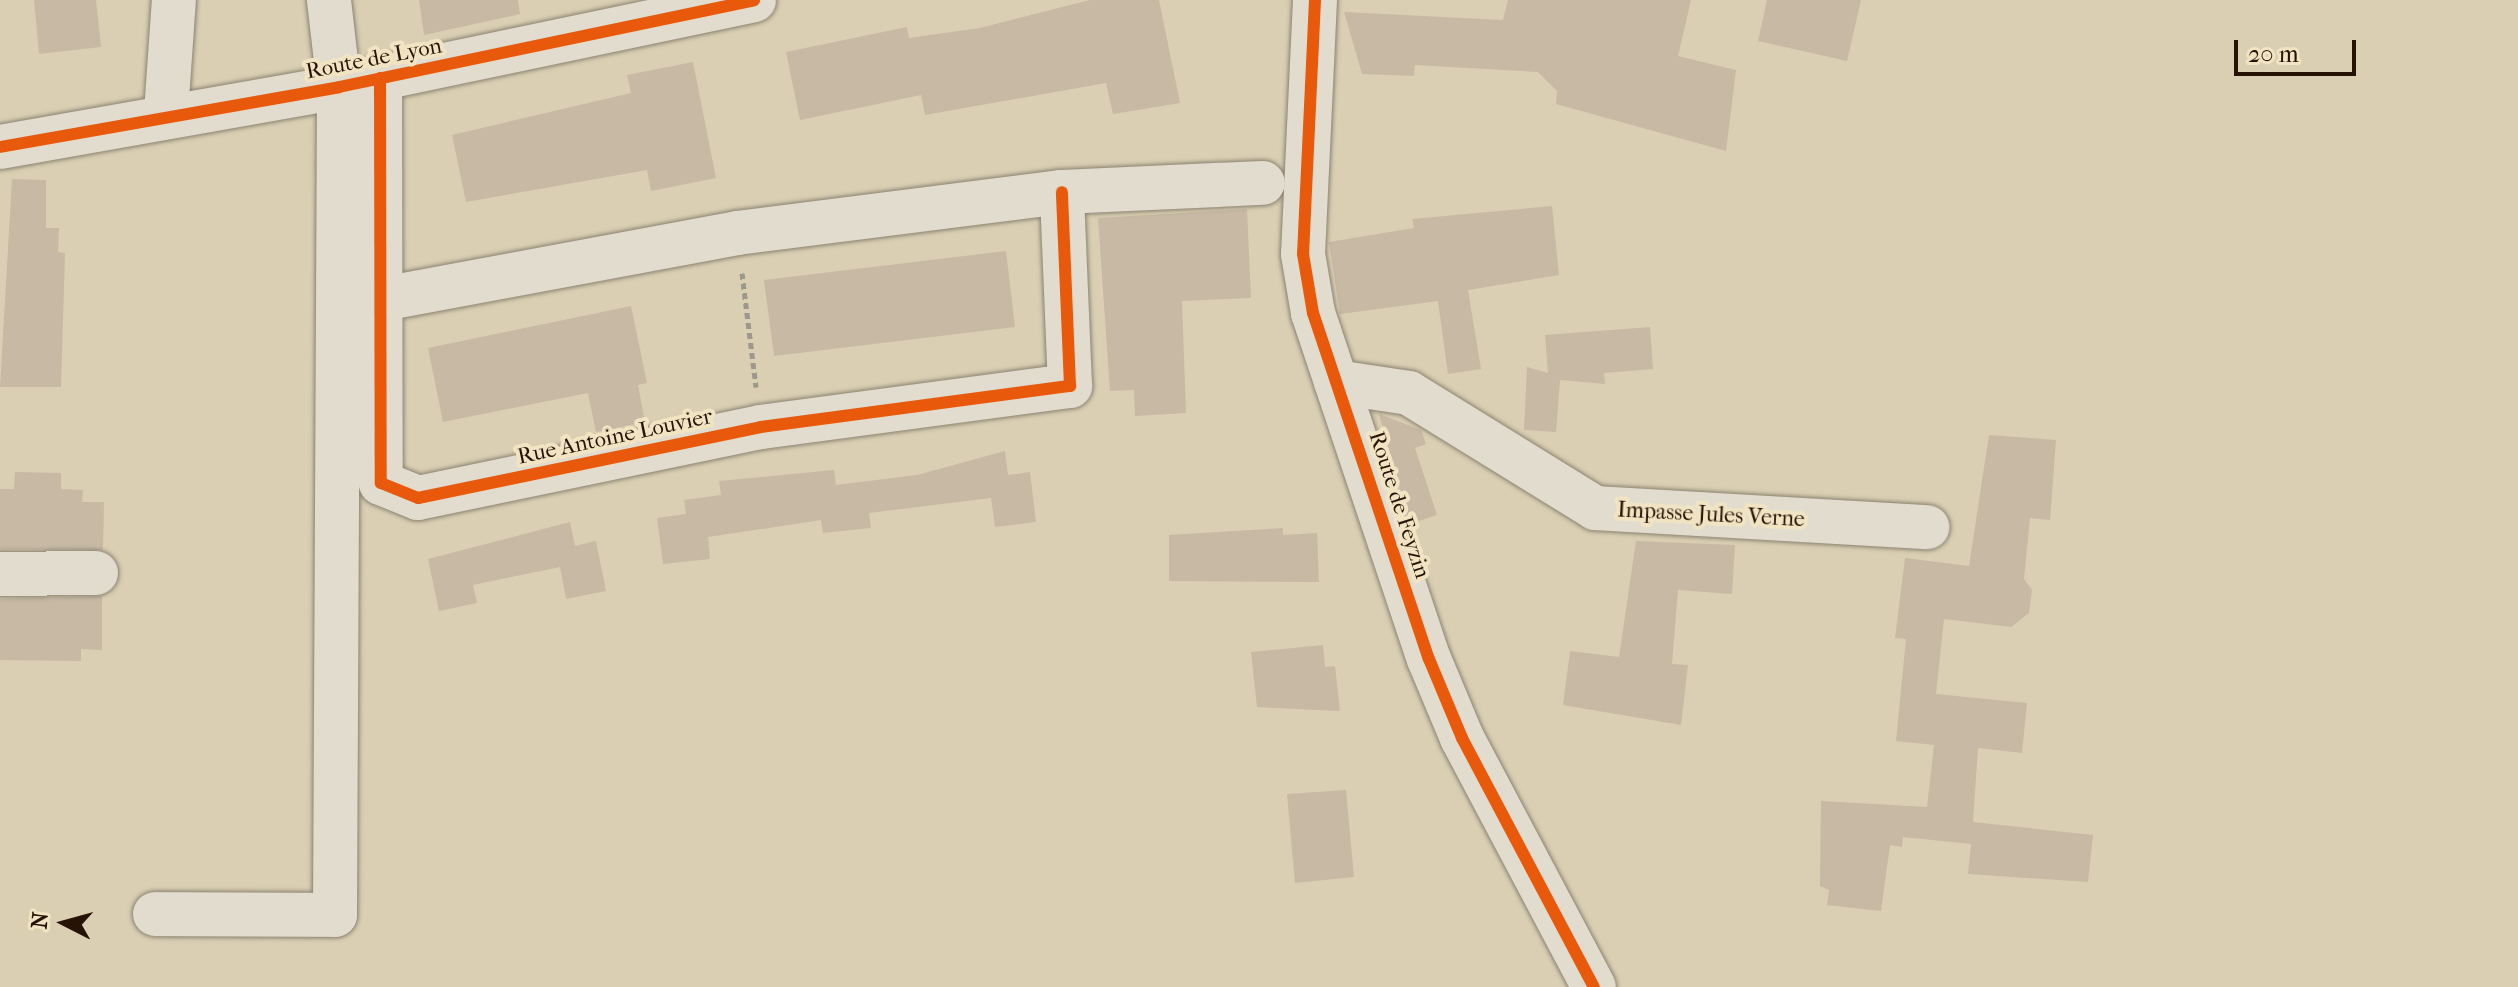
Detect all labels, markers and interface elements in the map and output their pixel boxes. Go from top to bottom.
scale bar [2238,24,2360,74]
street label: Route de Lyon [304,33,444,85]
text: 20 m [2248,40,2299,68]
street label: Rue Antoine Louvier [515,403,715,471]
street label: Route de Feyzin [1363,428,1435,582]
street label: Impasse Jules Verne [1617,497,1805,533]
north arrow [24,883,104,963]
text: N [26,911,54,930]

